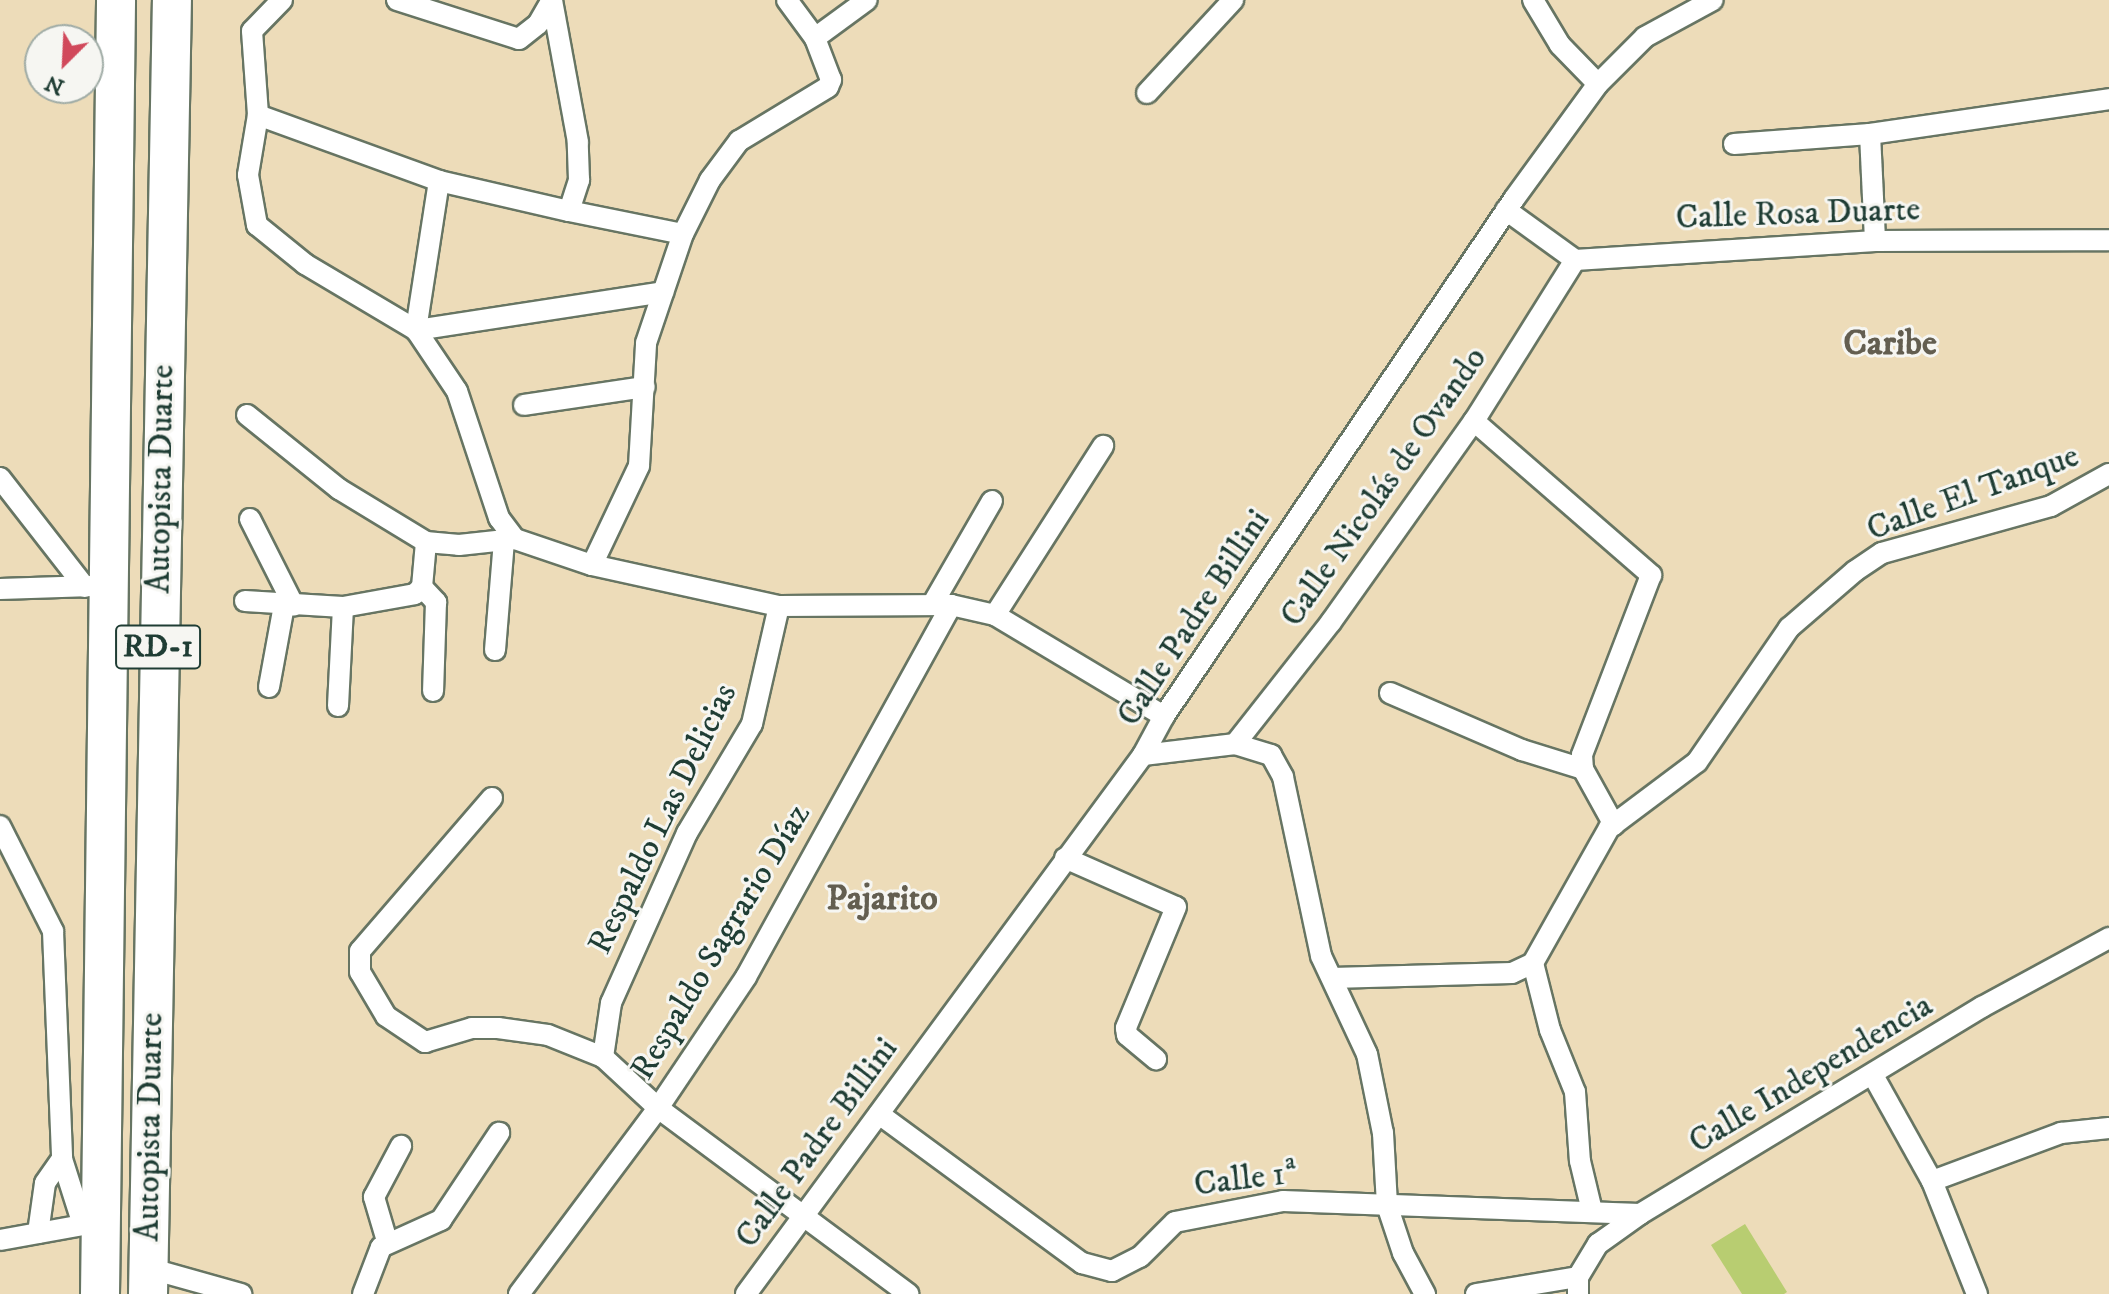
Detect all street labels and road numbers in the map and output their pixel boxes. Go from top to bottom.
street label: Calle Rosa Duarte [1675,189,1921,239]
street label: Calle Nicolás de Ovando [1272,339,1496,635]
street label: Autopista Duarte [139,364,183,594]
street label: Calle El Tanque [1862,436,2084,550]
street label: Calle Padre Billini [1109,502,1279,734]
road number: RD-1 [114,619,202,675]
street label: Respaldo Las Delicias [580,677,746,961]
street label: Respaldo Sagrario Díaz [622,797,820,1087]
street label: Calle Independencia [1682,985,1940,1163]
street label: Autopista Duarte [128,1012,172,1242]
street label: Calle Padre Billini [727,1030,907,1256]
street label: Calle 1ª [1192,1152,1300,1206]

